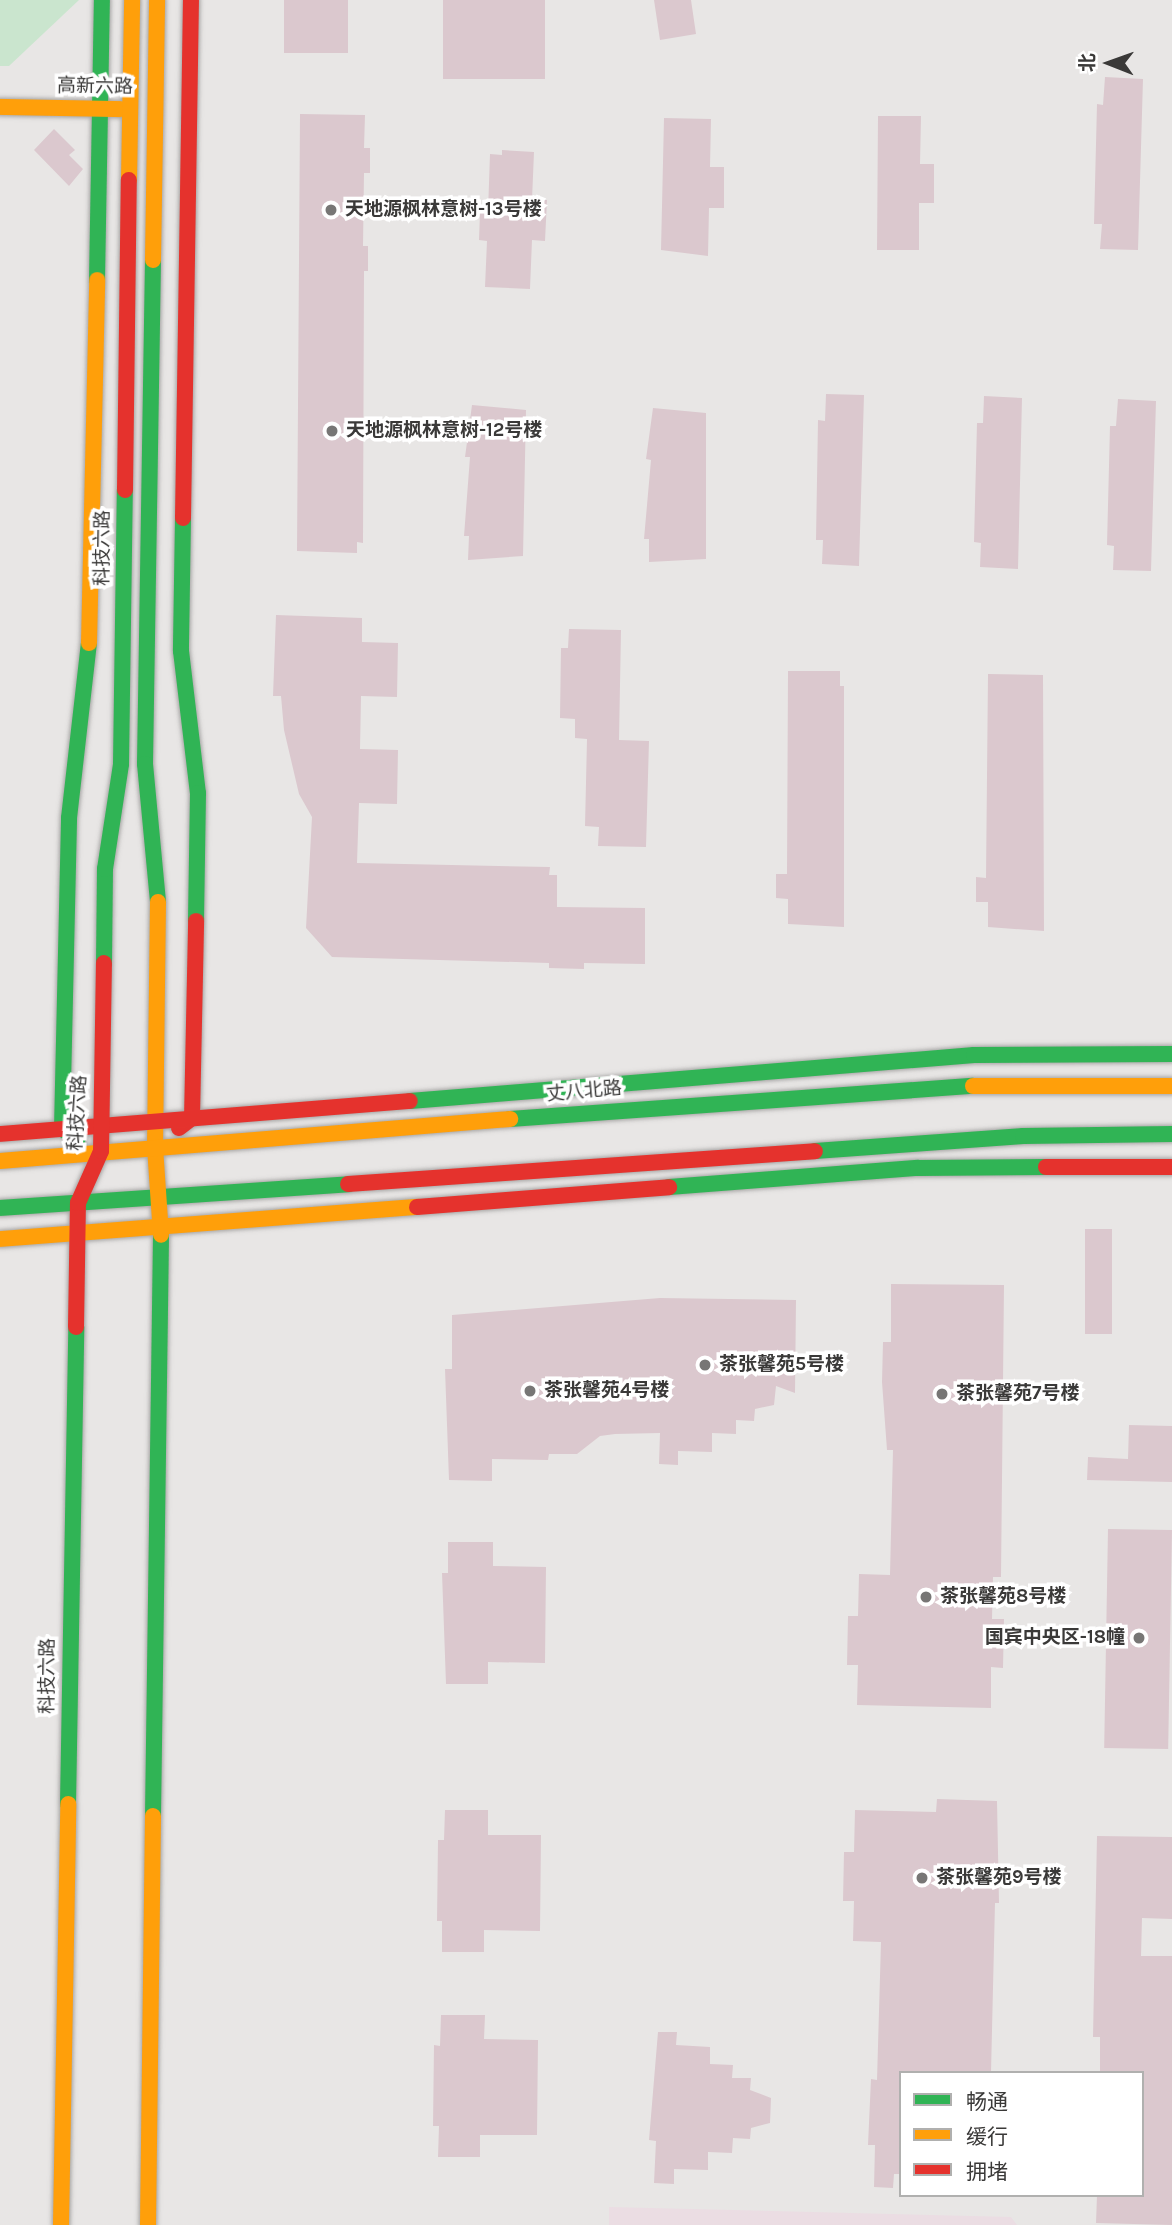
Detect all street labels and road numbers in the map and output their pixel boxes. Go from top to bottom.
street label: 高新六路 [57,75,133,99]
street label: 科技六路 [91,510,115,586]
street label: 科技六路 [64,1074,92,1152]
street label: 丈八北路 [545,1077,623,1107]
street label: 科技六路 [36,1638,60,1714]

